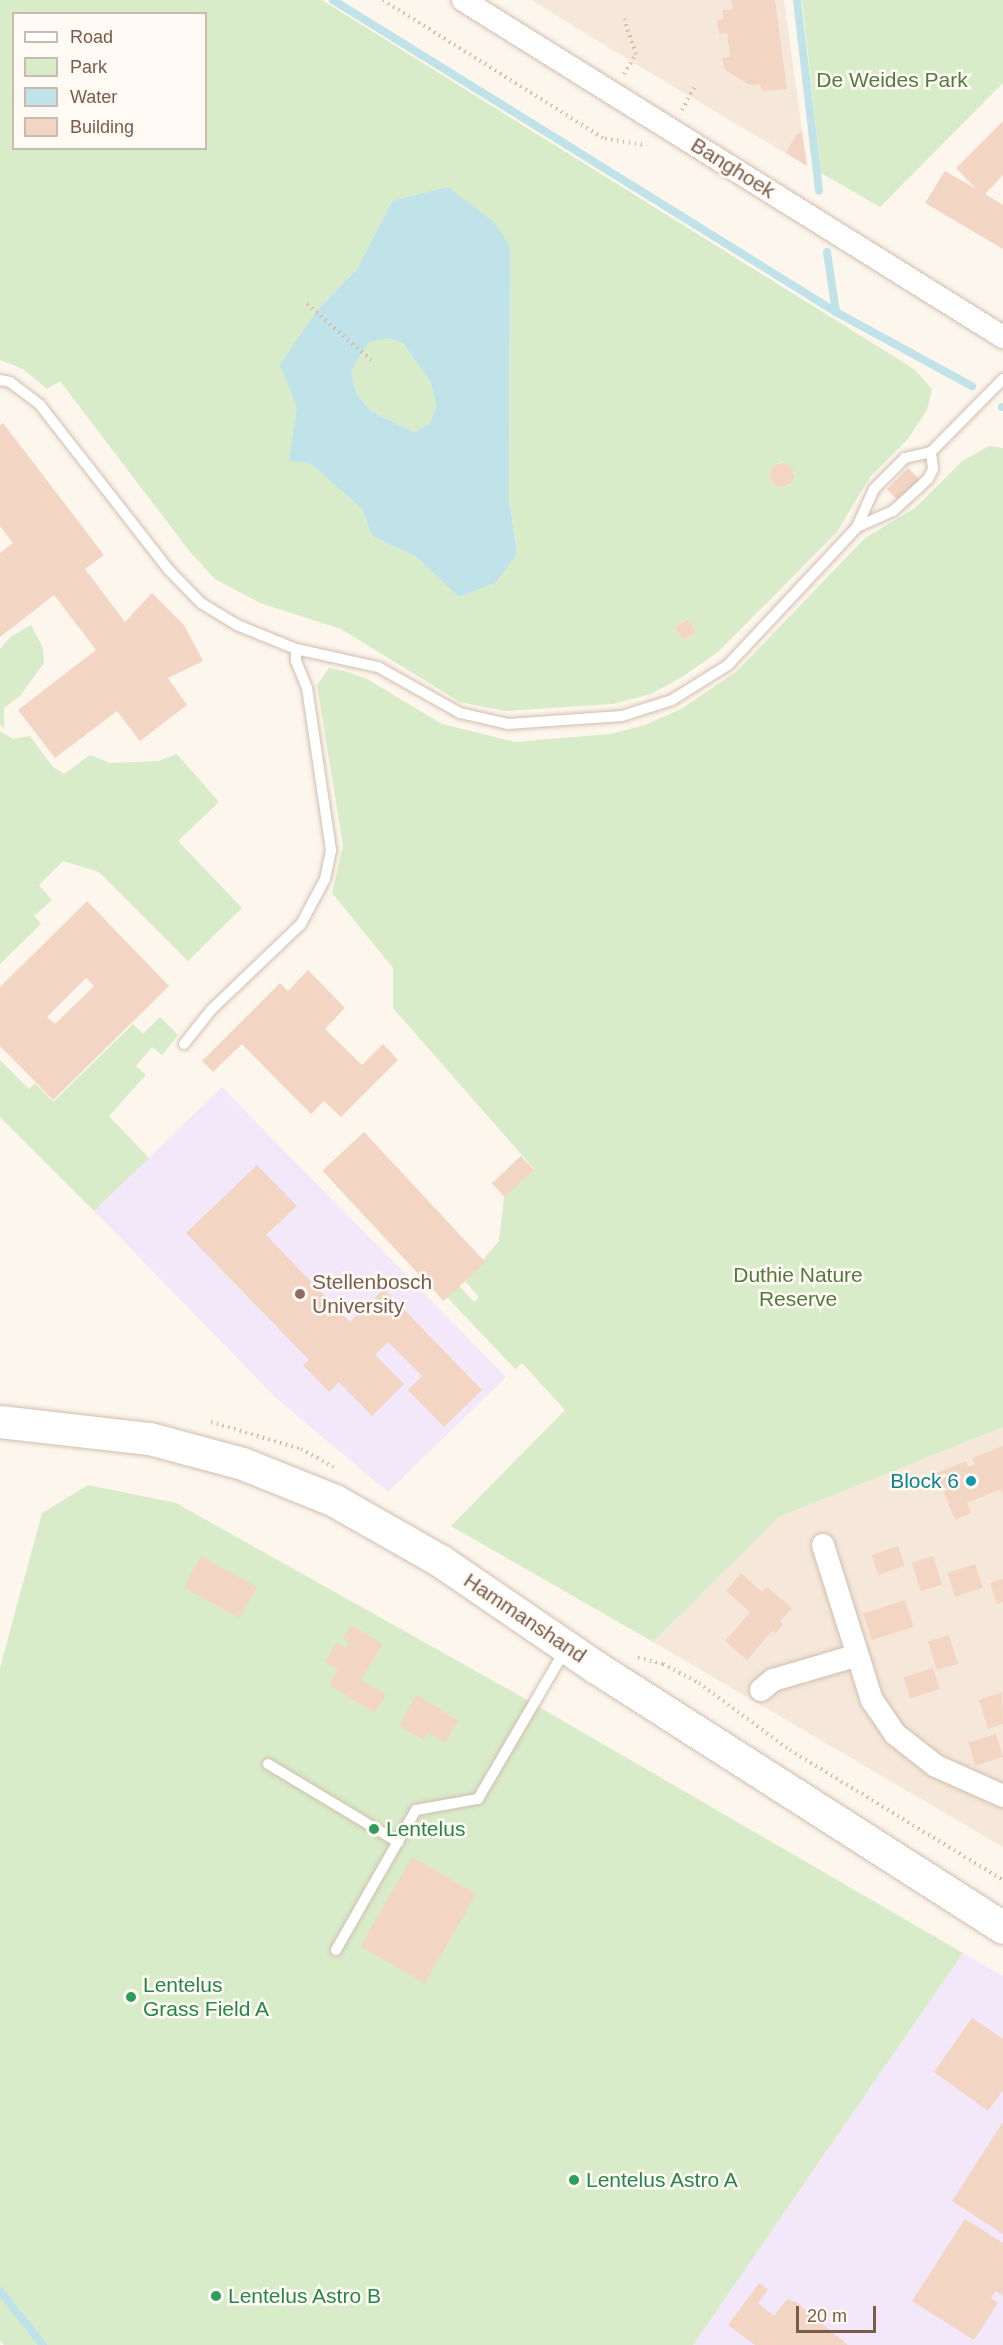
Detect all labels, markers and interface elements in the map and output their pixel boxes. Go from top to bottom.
legend [12,12,207,150]
text: Road [70,27,113,47]
text: Park [70,57,107,77]
park label: De Weides Park [816,67,968,93]
text: Water [70,87,117,107]
text: Building [70,117,134,137]
street label: Banghoek [686,132,780,204]
park label: Duthie Nature Reserve [733,1262,863,1312]
place label: Stellenbosch University [312,1269,432,1319]
marker: Stellenbosch University [293,1287,307,1301]
place label: Block 6 [890,1468,959,1494]
marker: Block 6 [964,1474,978,1488]
street label: Hammanshand [459,1568,591,1668]
place label: Lentelus [386,1816,465,1842]
marker: Lentelus [367,1822,381,1836]
place label: Lentelus Grass Field A [143,1972,270,2022]
marker: Lentelus Grass Field A [124,1990,138,2004]
place label: Lentelus Astro A [586,2167,740,2193]
marker: Lentelus Astro A [567,2173,581,2187]
place label: Lentelus Astro B [228,2283,382,2309]
marker: Lentelus Astro B [209,2289,223,2303]
scale bar [799,2294,878,2332]
text: 20 m [807,2306,847,2326]

